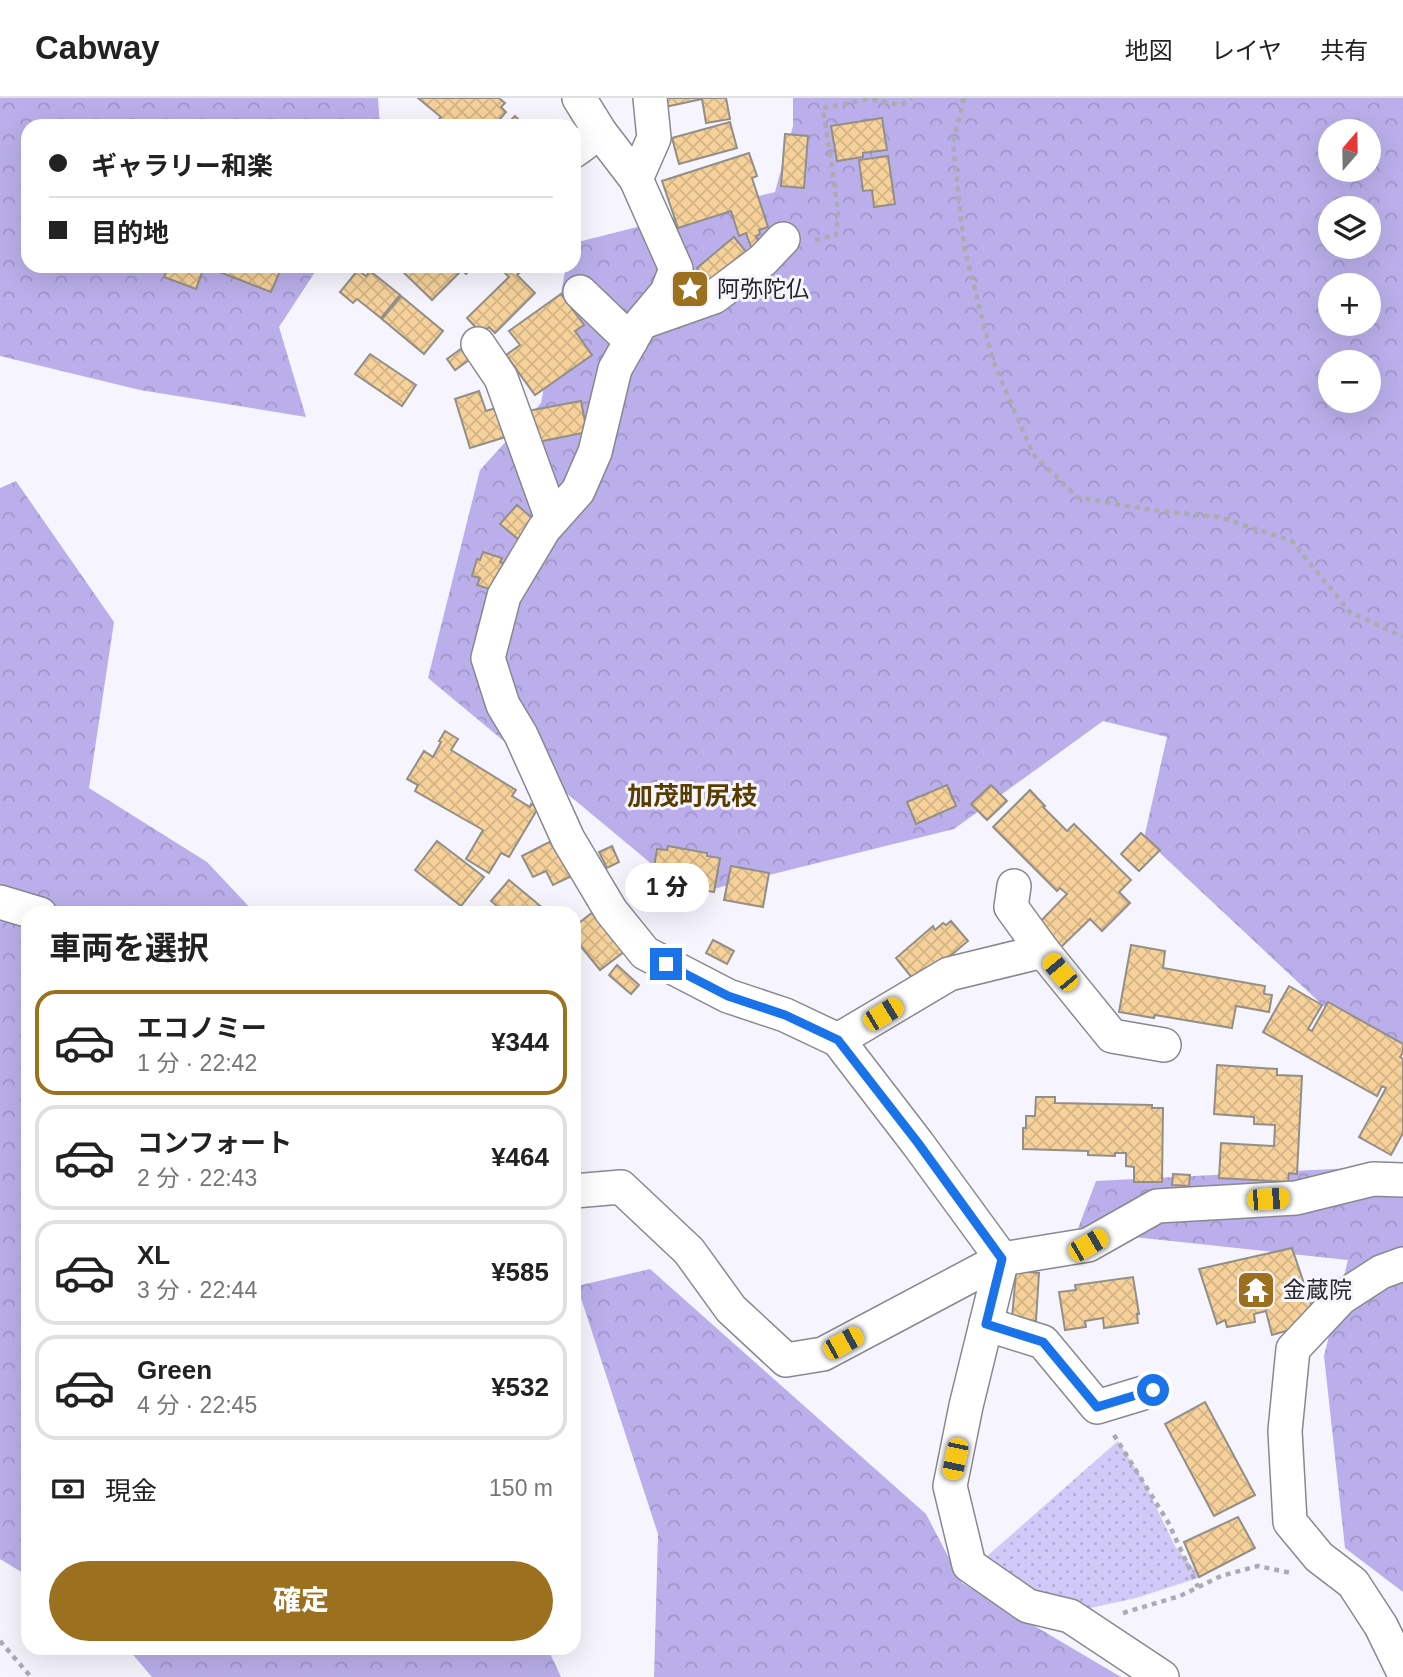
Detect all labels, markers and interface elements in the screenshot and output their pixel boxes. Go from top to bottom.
text: Cabway [35,29,160,66]
text: 地図 [1125,37,1173,64]
text: レイヤ [1211,37,1282,64]
text: 共有 [1320,37,1368,64]
north arrow [1318,119,1381,182]
map controls [1318,119,1381,413]
text: ギャラリー和楽 [91,151,273,181]
button: layers [1318,196,1381,259]
text: 目的地 [91,218,169,248]
place icon: 阿弥陀仏 [669,268,711,310]
button: + [1318,273,1381,336]
place label: 阿弥陀仏 [717,276,809,302]
button: − [1318,350,1381,413]
district label: 加茂町尻枝 [627,781,757,811]
callout: 1 分 [624,862,708,912]
text: 1 分 [646,874,688,900]
text: 車両を選択 [49,930,209,966]
route end [650,948,682,980]
car [1039,949,1082,995]
car [860,994,907,1034]
icon: car [53,1011,116,1074]
text: エコノミー [137,1013,267,1043]
text: ¥344 [491,1027,549,1057]
text: 1 分 · 22:42 [137,1050,257,1076]
icon: car [53,1126,116,1189]
text: コンフォート [137,1128,292,1158]
text: ¥464 [491,1142,549,1172]
text: 2 分 · 22:43 [137,1165,257,1191]
car [1247,1187,1290,1211]
car [1065,1225,1112,1265]
text: XL [137,1240,170,1270]
icon: car [53,1241,116,1304]
text: ¥585 [491,1257,549,1287]
temple icon: 金蔵院 [1235,1269,1277,1311]
text: 3 分 · 22:44 [137,1277,257,1303]
place label: 金蔵院 [1283,1277,1352,1303]
car [820,1324,867,1362]
text: Green [137,1355,212,1385]
icon: car [53,1356,116,1419]
text: ¥532 [491,1372,549,1402]
route start [1137,1374,1169,1406]
text: 4 分 · 22:45 [137,1392,257,1418]
car [941,1436,970,1482]
icon: cash [49,1470,87,1508]
text: 150 m [489,1475,553,1501]
text: 現金 [105,1476,157,1506]
button: 確定 [49,1561,553,1641]

